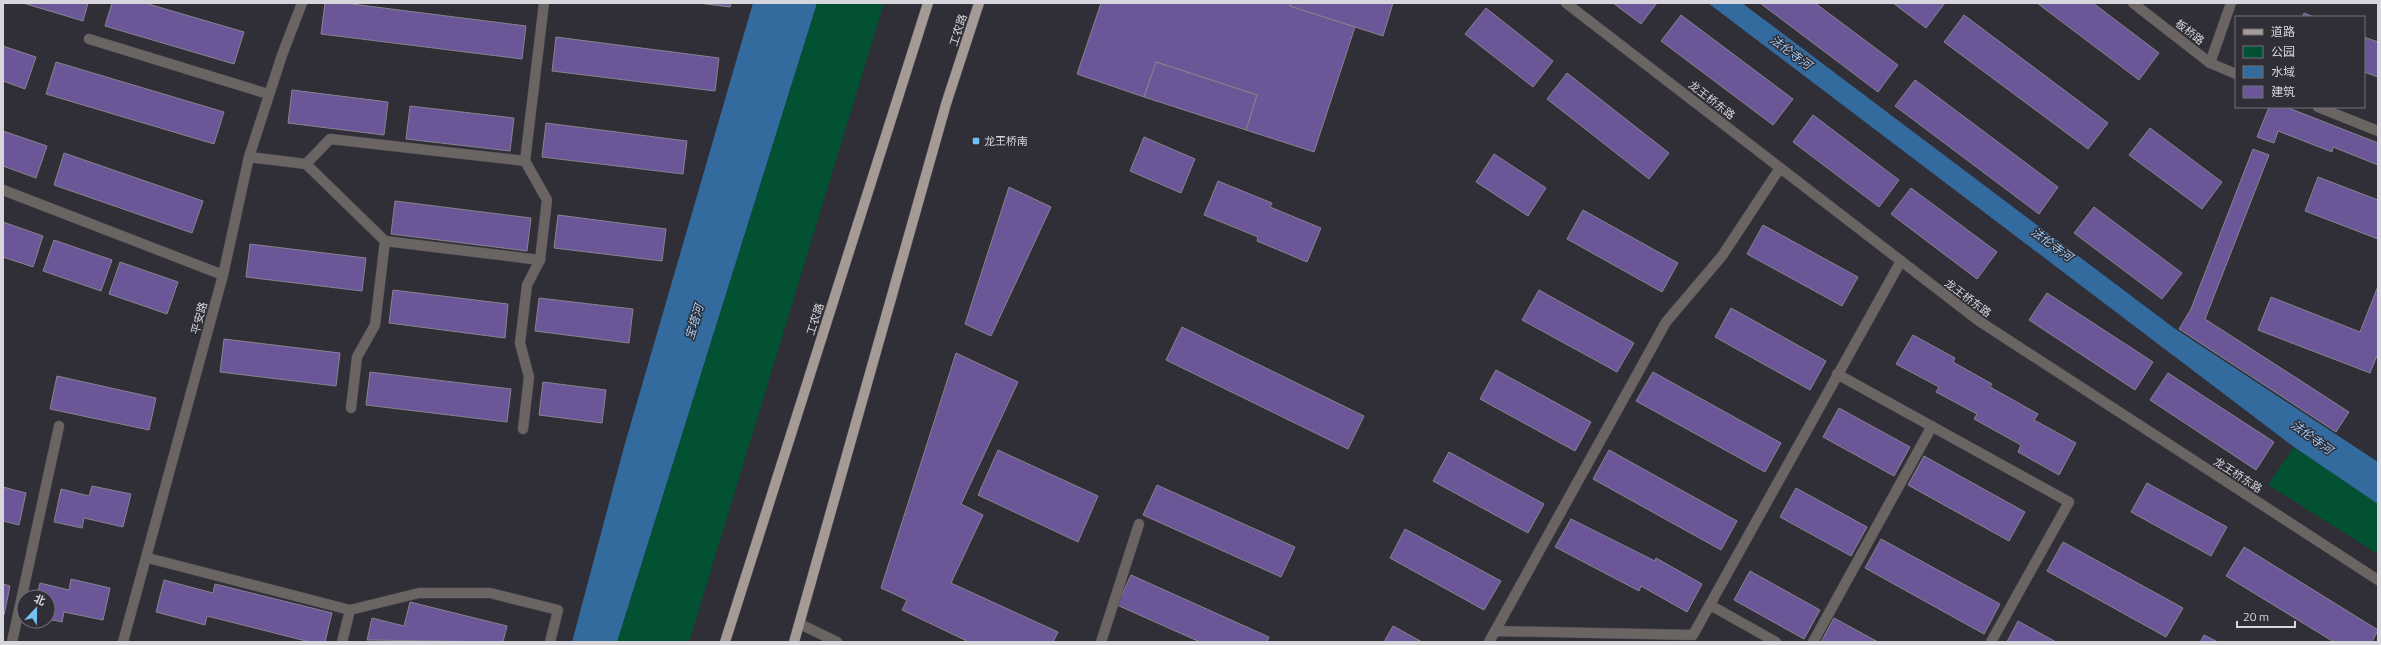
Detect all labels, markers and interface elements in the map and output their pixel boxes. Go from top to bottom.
street label: 工农路 [945,12,971,48]
street label: 板桥路 [2172,16,2208,48]
legend [2235,16,2365,108]
text: 道路 [2271,22,2295,41]
water label: 法伦寺河 [1766,30,1818,75]
text: 公园 [2271,42,2295,61]
text: 水域 [2271,62,2295,81]
street label: 龙王桥东路 [1685,77,1739,123]
text: 建筑 [2271,82,2295,101]
place label: 龙王桥南 [984,133,1028,149]
marker: 龙王桥南 [971,136,981,146]
water label: 法伦寺河 [2027,222,2079,267]
street label: 龙王桥东路 [1941,275,1995,321]
street label: 平安路 [187,300,211,336]
water label: 宝塔河 [680,300,709,342]
street label: 工农路 [802,301,828,337]
water label: 法伦寺河 [2287,415,2339,460]
street label: 龙王桥东路 [2211,453,2265,497]
north arrow [16,589,56,629]
text: 北 [32,590,48,609]
scale bar [2237,603,2295,629]
text: 20 m [2243,607,2269,626]

